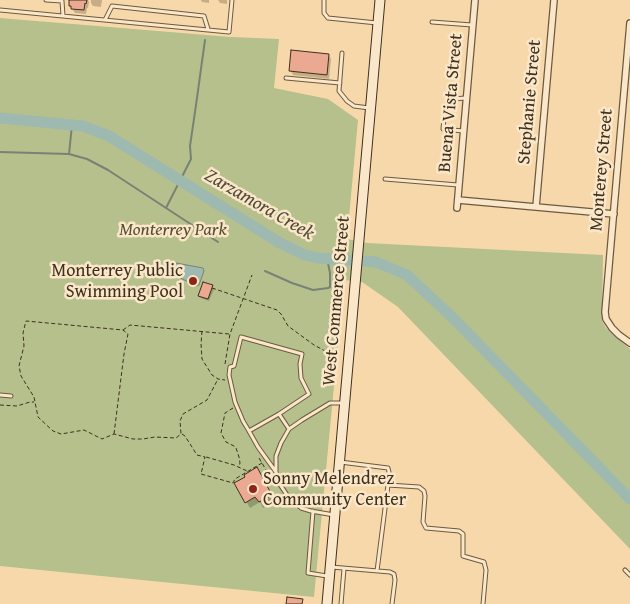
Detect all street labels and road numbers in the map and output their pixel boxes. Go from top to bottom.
street label: Buena Vista Street [434,33,468,173]
street label: Stephanie Street [514,39,546,165]
street label: Monterey Street [586,108,618,232]
street label: West Commerce Street [319,215,355,387]

